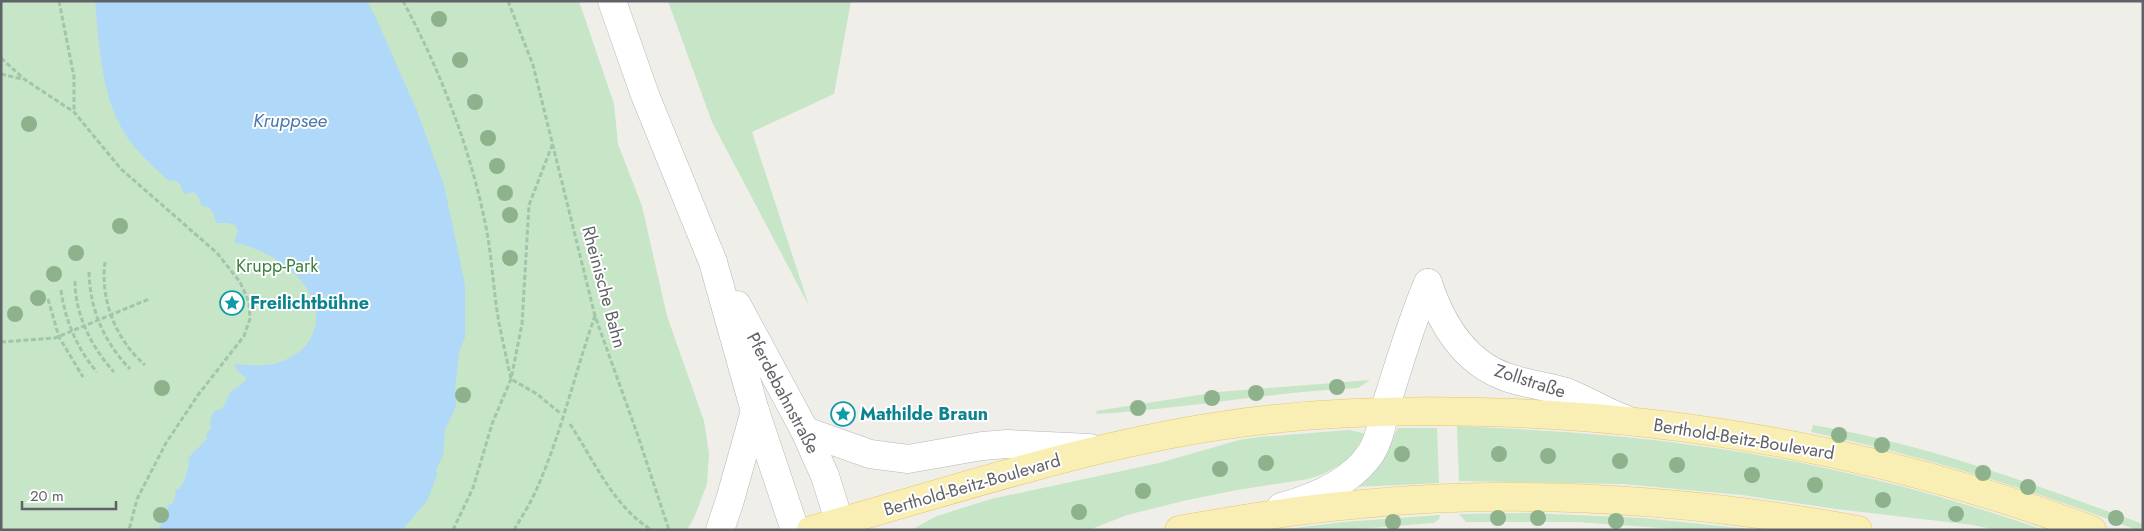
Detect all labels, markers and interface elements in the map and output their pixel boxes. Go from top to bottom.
water label: Kruppsee [253,107,327,134]
street label: Rheinische Bahn [575,223,633,351]
park label: Krupp-Park [236,253,318,279]
place icon: Freilichtbühne [219,290,245,316]
place label: Freilichtbühne [250,290,369,316]
street label: Pferdebahnstraße [740,328,826,458]
street label: Zollstraße [1491,357,1569,405]
place icon: Mathilde Braun [830,401,856,427]
place label: Mathilde Braun [860,401,988,427]
street label: Berthold-Beitz-Boulevard [1652,412,1836,466]
street label: Berthold-Beitz-Boulevard [880,447,1064,523]
scale bar [22,478,116,510]
text: 20 m [30,485,64,507]

